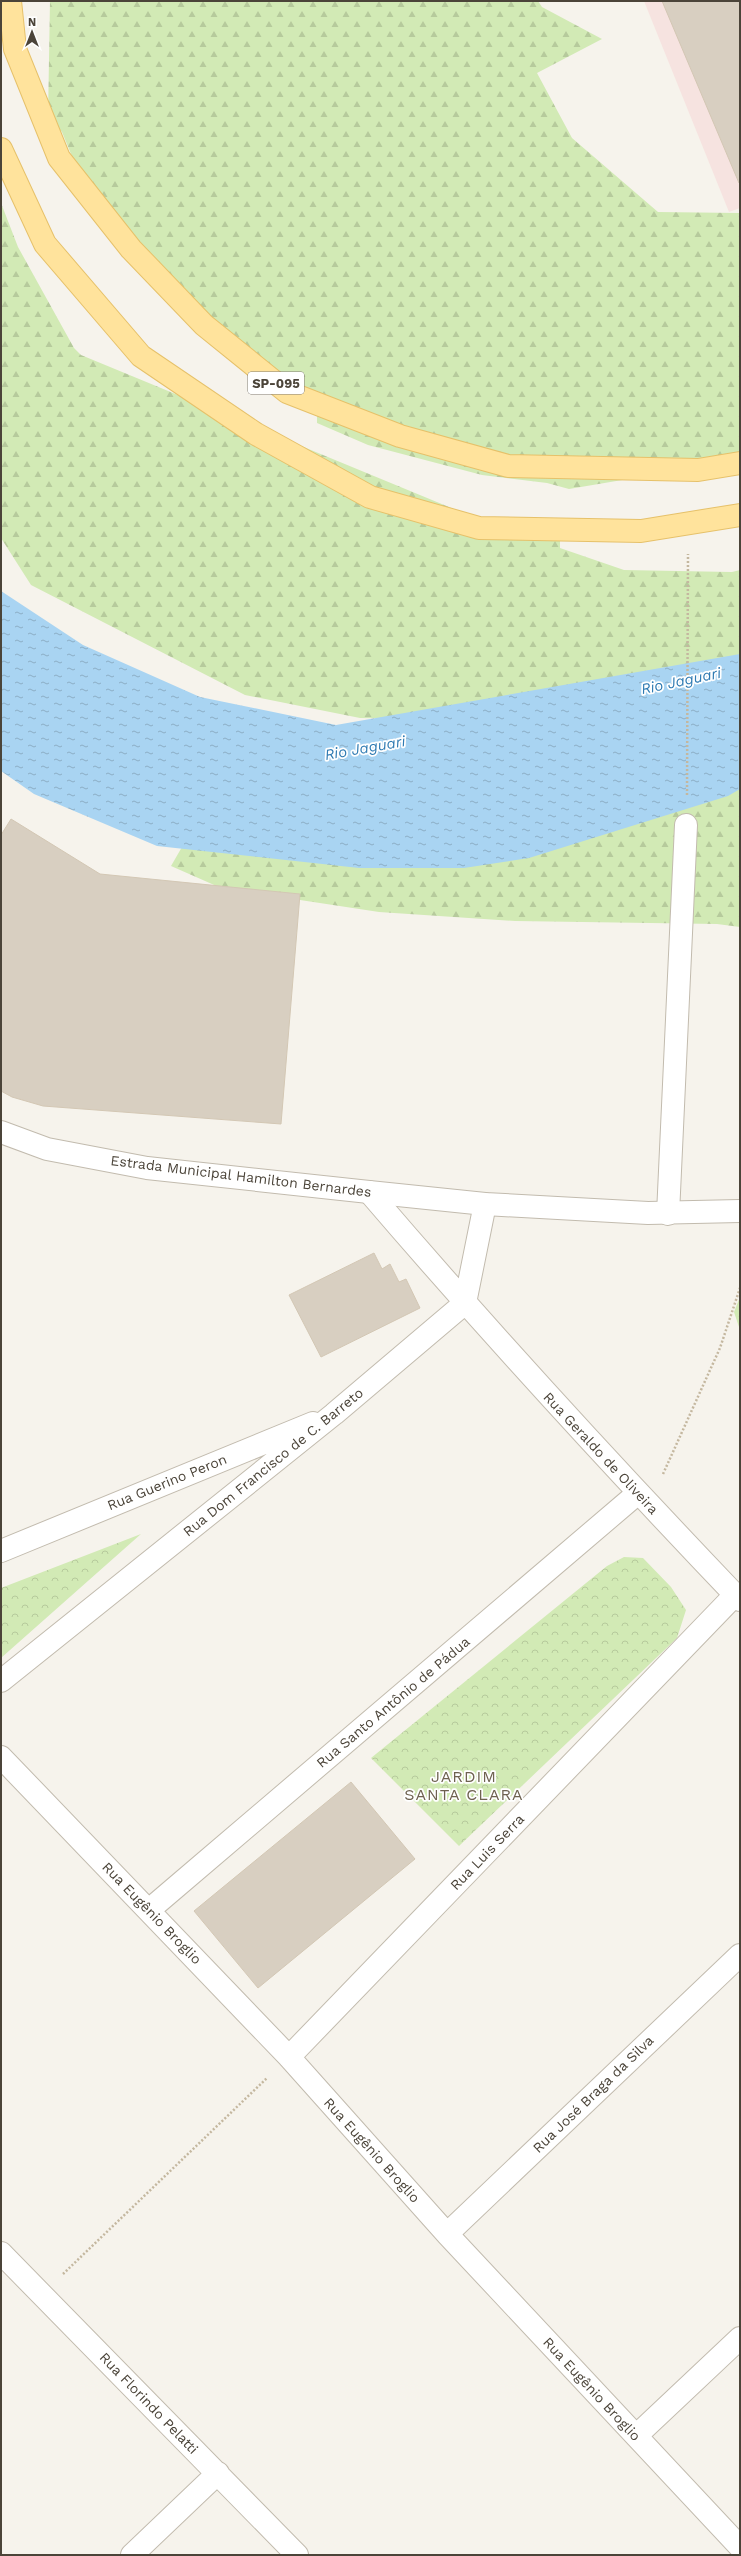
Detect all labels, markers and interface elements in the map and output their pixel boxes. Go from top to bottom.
north arrow [12,12,52,52]
text: N [28,16,36,29]
road number: SP-095 [248,372,304,394]
water label: Rio Jaguari [639,663,724,698]
water label: Rio Jaguari [323,732,408,764]
street label: Estrada Municipal Hamilton Bernardes [110,1152,372,1200]
street label: Rua Dom Francisco de C. Barreto [180,1384,366,1540]
street label: Rua Geraldo de Oliveira [540,1389,662,1517]
street label: Rua Guerino Peron [105,1451,229,1513]
street label: Rua Santo Antônio de Pádua [313,1633,473,1771]
district label: JARDIM SANTA CLARA [404,1767,524,1804]
street label: Rua Luis Serra [447,1811,527,1893]
street label: Rua Eugênio Broglio [99,1859,205,1967]
street label: Rua José Braga da Silva [529,2032,657,2156]
street label: Rua Eugênio Broglio [321,2094,423,2206]
street label: Rua Eugênio Broglio [540,2334,644,2444]
street label: Rua Florindo Pelatti [97,2349,201,2457]

